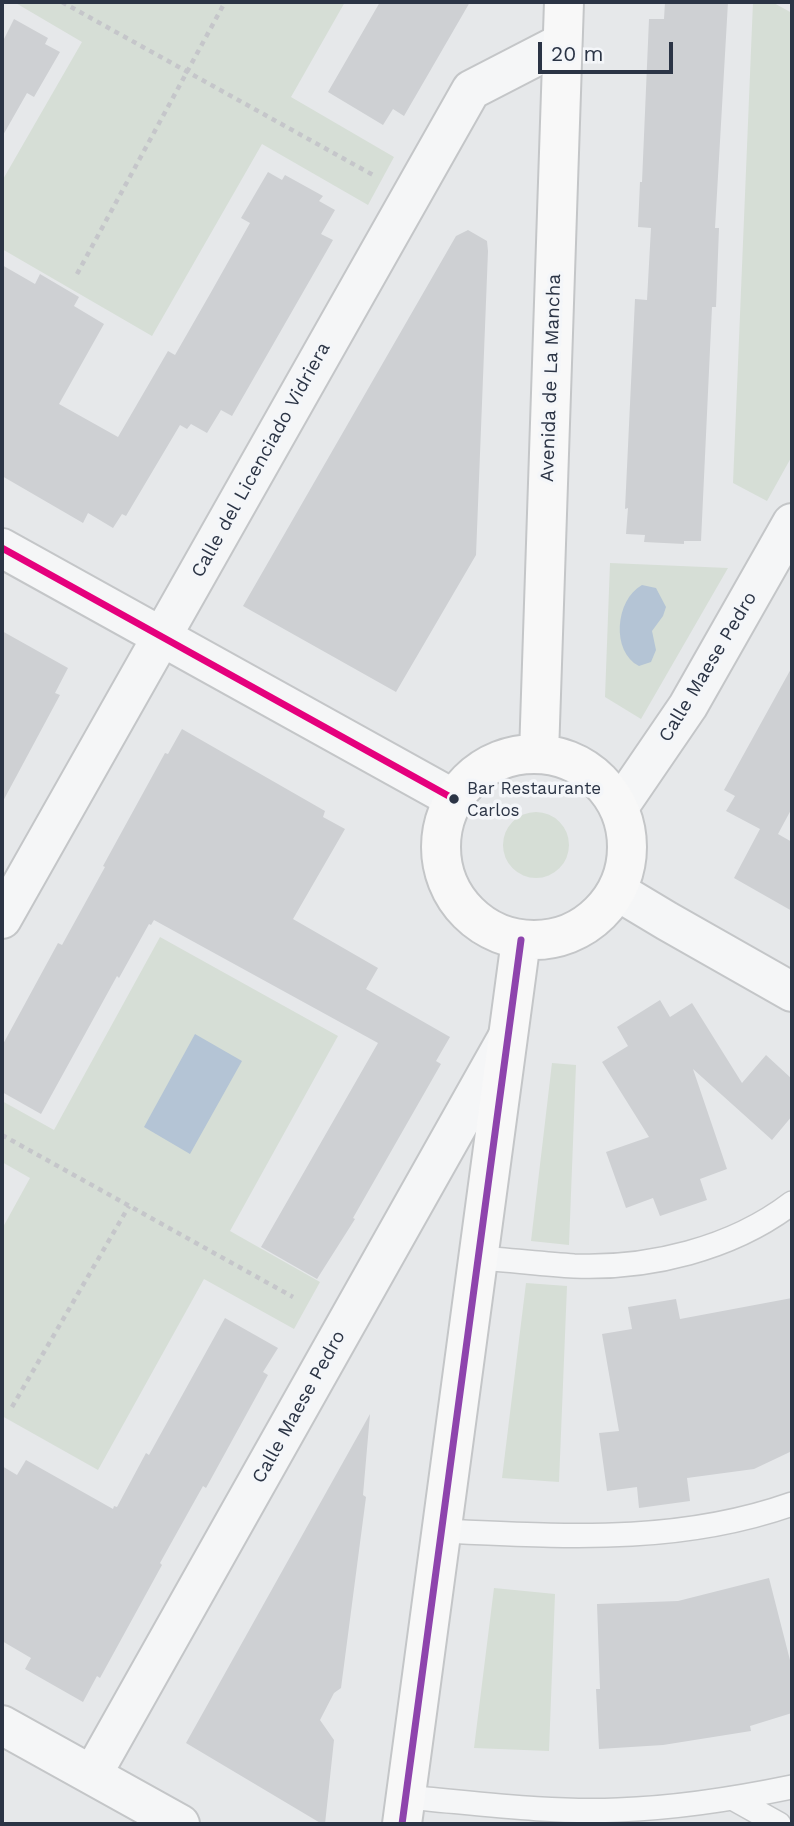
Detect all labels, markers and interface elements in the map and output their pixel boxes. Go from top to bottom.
scale bar [542,28,677,72]
text: 20 m [551,41,603,66]
street label: Avenida de La Mancha [536,273,566,483]
street label: Calle del Licenciado Vidriera [187,338,335,582]
street label: Calle Maese Pedro [654,588,762,746]
place label: Bar Restaurante Carlos [467,779,601,819]
marker: Bar Restaurante Carlos [447,792,461,806]
street label: Calle Maese Pedro [248,1327,350,1487]

